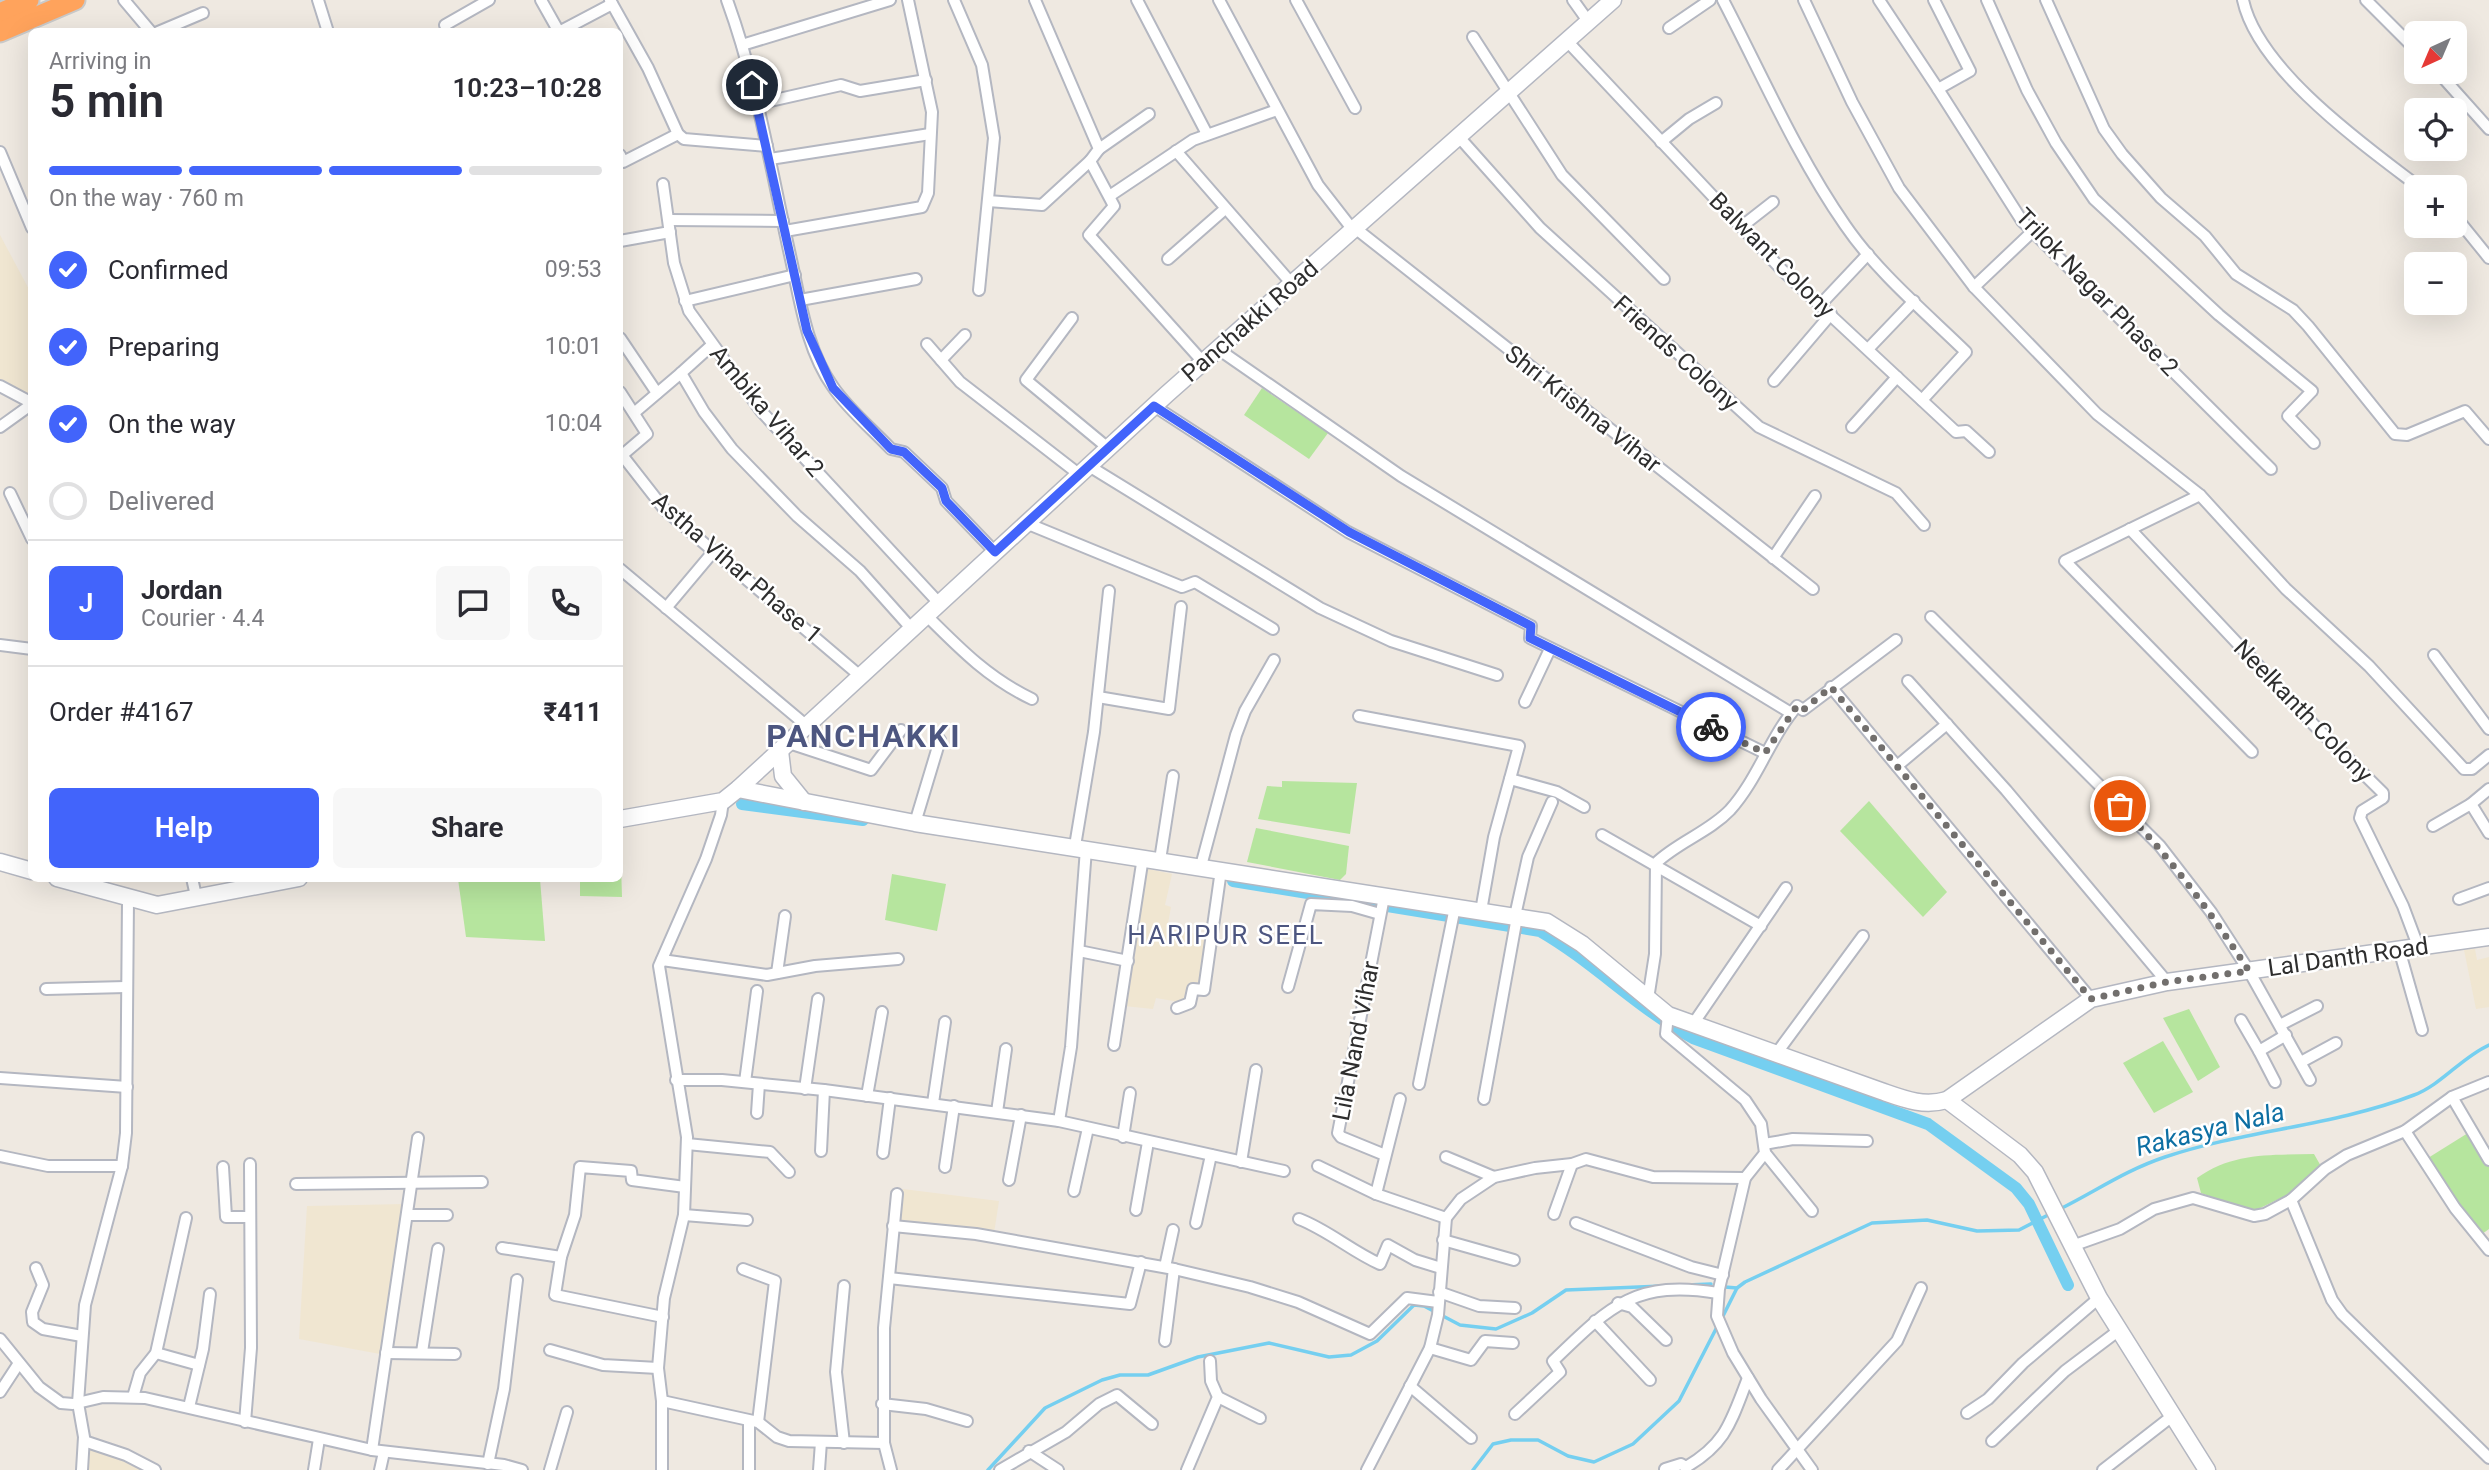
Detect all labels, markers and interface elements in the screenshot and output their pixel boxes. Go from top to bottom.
north arrow [2404,21,2468,84]
map controls [2404,21,2467,315]
text: Arriving in [49,48,152,75]
pin [722,55,782,115]
icon: home [733,66,771,104]
text: 10:23–10:28 [452,73,602,103]
text: 5 min [49,74,164,128]
button: locate [2404,98,2467,161]
button: + [2404,175,2467,238]
text: On the way · 760 m [49,185,244,212]
street label: Balwant Colony [1704,187,1841,324]
street label: Trilok Nagar Phase 2 [2010,202,2184,382]
icon: check [49,251,87,289]
button: − [2404,252,2467,315]
street label: Panchakki Road [1176,254,1324,388]
text: Confirmed [108,255,229,285]
text: 09:53 [545,256,602,283]
street label: Friends Colony [1608,290,1745,417]
icon: check [49,328,87,366]
text: Preparing [108,332,220,362]
text: 10:01 [545,333,602,360]
street label: Ambika Vihar 2 [704,340,830,482]
street label: Shri Krishna Vihar [1500,340,1666,478]
icon: check [49,405,87,443]
text: On the way [108,409,236,439]
text: 10:04 [545,410,602,437]
text: Delivered [108,486,215,516]
street label: Astha Vihar Phase 1 [646,487,828,649]
button: chat [436,566,510,640]
button: phone [528,566,602,640]
text: Jordan [141,575,223,605]
text: J [79,588,93,618]
text: Courier · 4.4 [141,605,264,632]
street label: Neelkanth Colony [2228,634,2379,789]
courier [1676,692,1746,762]
text: Order #4167 [49,697,194,727]
text: ₹411 [544,697,602,727]
icon: bike [1692,708,1730,746]
district label: PANCHAKKI [766,717,962,755]
pin [2090,776,2150,836]
icon: bag [2101,787,2139,825]
button: Help [49,788,319,868]
button: Share [333,788,602,868]
district label: HARIPUR SEEL [1127,920,1325,950]
street label: Lal Danth Road [2266,932,2430,982]
street label: Lila Nand Vihar [1327,959,1385,1123]
water label: Rakasya Nala [2133,1096,2287,1162]

